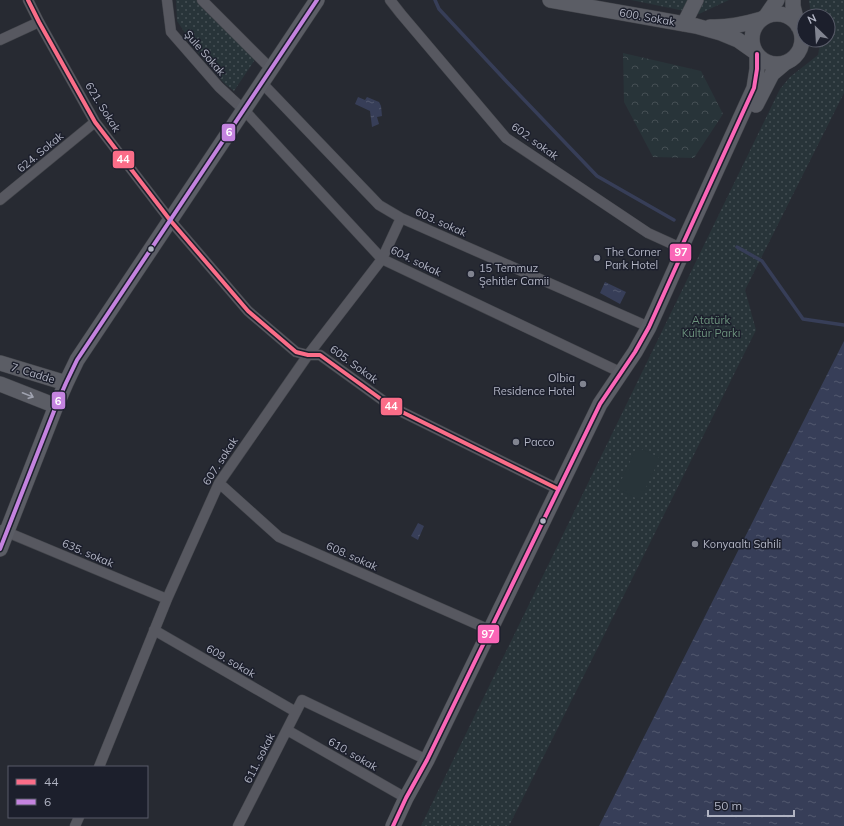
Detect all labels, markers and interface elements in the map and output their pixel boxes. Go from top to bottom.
street label: 600. Sokak [618,5,676,29]
north arrow [796,8,836,48]
text: N [805,11,818,27]
street label: Şule Sokak [181,27,229,79]
street label: 621. Sokak [82,79,124,135]
street label: 602. sokak [509,119,562,163]
line badge: 6 [221,123,236,142]
text: 6 [226,125,233,139]
street label: 624. Sokak [14,128,66,175]
line badge: 44 [112,150,135,169]
text: 44 [116,152,130,166]
street label: 603. sokak [413,204,469,240]
street label: 604. sokak [388,243,444,279]
line badge: 97 [669,243,692,262]
unlabelled marker [146,244,156,254]
place label: The Corner Park Hotel [605,245,661,272]
text: 97 [674,245,688,259]
marker: The Corner Park Hotel [592,253,602,263]
place label: 15 Temmuz Şehitler Camii [479,261,549,288]
marker: 15 Temmuz Şehitler Camii [466,269,476,279]
park label: Atatürk Kültür Parkı [682,313,740,340]
street label: 605. Sokak [327,342,381,386]
street label: 7. Cadde [9,360,57,386]
place label: Olbia Residence Hotel [493,371,575,398]
marker: Olbia Residence Hotel [578,379,588,389]
line badge: 6 [51,391,66,410]
one-way arrow [21,392,33,400]
text: 6 [55,394,62,408]
line badge: 44 [380,397,403,416]
text: 44 [384,399,398,413]
street label: 607. sokak [199,434,241,488]
place label: Pacco [524,435,554,449]
marker: Pacco [511,437,521,447]
unlabelled marker [538,516,548,526]
street label: 635. sokak [60,536,116,570]
place label: Konyaaltı Sahili [703,537,781,551]
street label: 608. sokak [324,538,380,574]
marker: Konyaaltı Sahili [690,539,700,549]
line badge: 97 [477,624,500,644]
text: 97 [481,627,495,641]
street label: 609. sokak [204,641,259,681]
street label: 611. sokak [240,730,278,786]
street label: 610. sokak [326,734,381,774]
legend [8,766,148,818]
text: 44 [44,774,58,789]
scale bar [708,792,794,818]
text: 6 [44,794,51,809]
text: 50 m [714,798,742,813]

